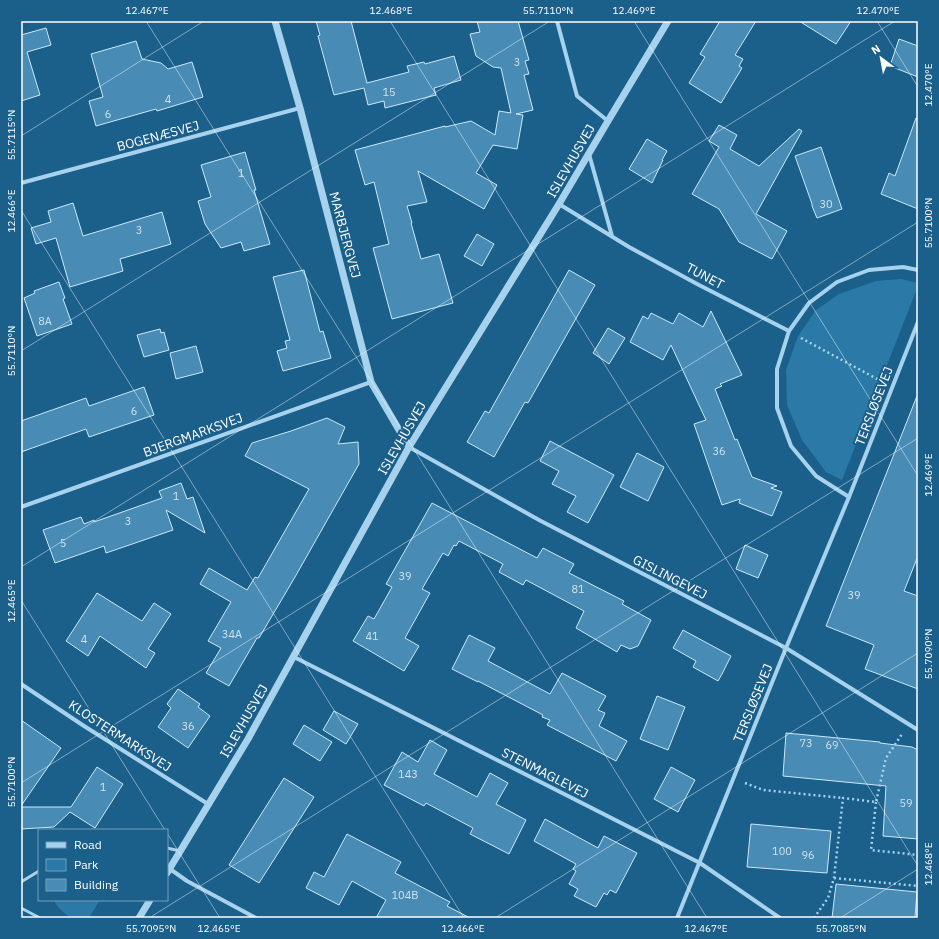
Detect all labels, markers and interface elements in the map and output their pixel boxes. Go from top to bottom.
text: 12.467°E [125,4,169,17]
text: 12.468°E [369,4,413,17]
text: 55.7110°N [523,4,573,17]
text: 12.469°E [612,4,656,17]
text: 12.470°E [856,4,900,17]
north arrow [861,38,901,78]
text: N [869,41,883,58]
house number: 3 [514,55,520,69]
text: 12.470°E [922,63,935,107]
house number: 15 [382,85,396,99]
house number: 4 [165,92,172,106]
house number: 6 [105,107,111,121]
text: 55.7115°N [5,110,18,160]
street label: BOGENÆSVEJ [115,117,201,155]
street label: ISLEVHUSVEJ [543,121,599,201]
house number: 1 [238,166,245,180]
text: 12.466°E [5,189,18,233]
street label: MARBJERGVEJ [325,190,365,280]
house number: 30 [819,197,833,211]
text: 55.7100°N [922,198,935,248]
house number: 3 [136,223,142,237]
street label: TUNET [683,259,727,293]
house number: 8A [38,314,52,328]
text: 55.7110°N [5,326,18,376]
street label: TERSLØSEVEJ [851,364,897,448]
street label: ISLEVHUSVEJ [374,398,430,478]
house number: 6 [131,404,137,418]
street label: BJERGMARKSVEJ [141,409,245,461]
house number: 36 [712,444,726,458]
text: 12.469°E [922,453,935,497]
house number: 1 [173,489,180,503]
house number: 3 [125,514,131,528]
house number: 5 [60,536,66,550]
street label: GISLINGEVEJ [630,551,710,603]
house number: 39 [398,569,412,583]
text: 12.465°E [5,579,18,623]
house number: 81 [571,582,585,596]
house number: 39 [847,588,861,602]
house number: 34A [222,627,242,641]
house number: 41 [365,629,379,643]
text: 55.7090°N [922,629,935,679]
house number: 4 [81,632,88,646]
street label: TERSLØSEVEJ [730,661,776,745]
street label: ISLEVHUSVEJ [216,681,272,761]
street label: KLOSTERMARKSVEJ [65,696,175,776]
house number: 36 [181,719,195,733]
house number: 73 [799,736,813,750]
house number: 69 [825,738,839,752]
street label: STENMAGLEVEJ [499,744,591,802]
text: 55.7100°N [5,757,18,807]
house number: 143 [398,767,418,781]
house number: 1 [100,780,107,794]
house number: 59 [899,796,913,810]
legend [38,829,168,901]
text: Road [74,837,102,852]
text: 12.468°E [922,842,935,886]
house number: 100 [772,844,792,858]
house number: 96 [801,848,815,862]
text: Park [74,857,99,872]
text: Building [74,877,119,892]
house number: 104B [392,888,418,902]
text: 55.7095°N [126,922,176,935]
text: 12.465°E [197,922,241,935]
text: 12.466°E [441,922,485,935]
text: 12.467°E [684,922,728,935]
text: 55.7085°N [816,922,866,935]

